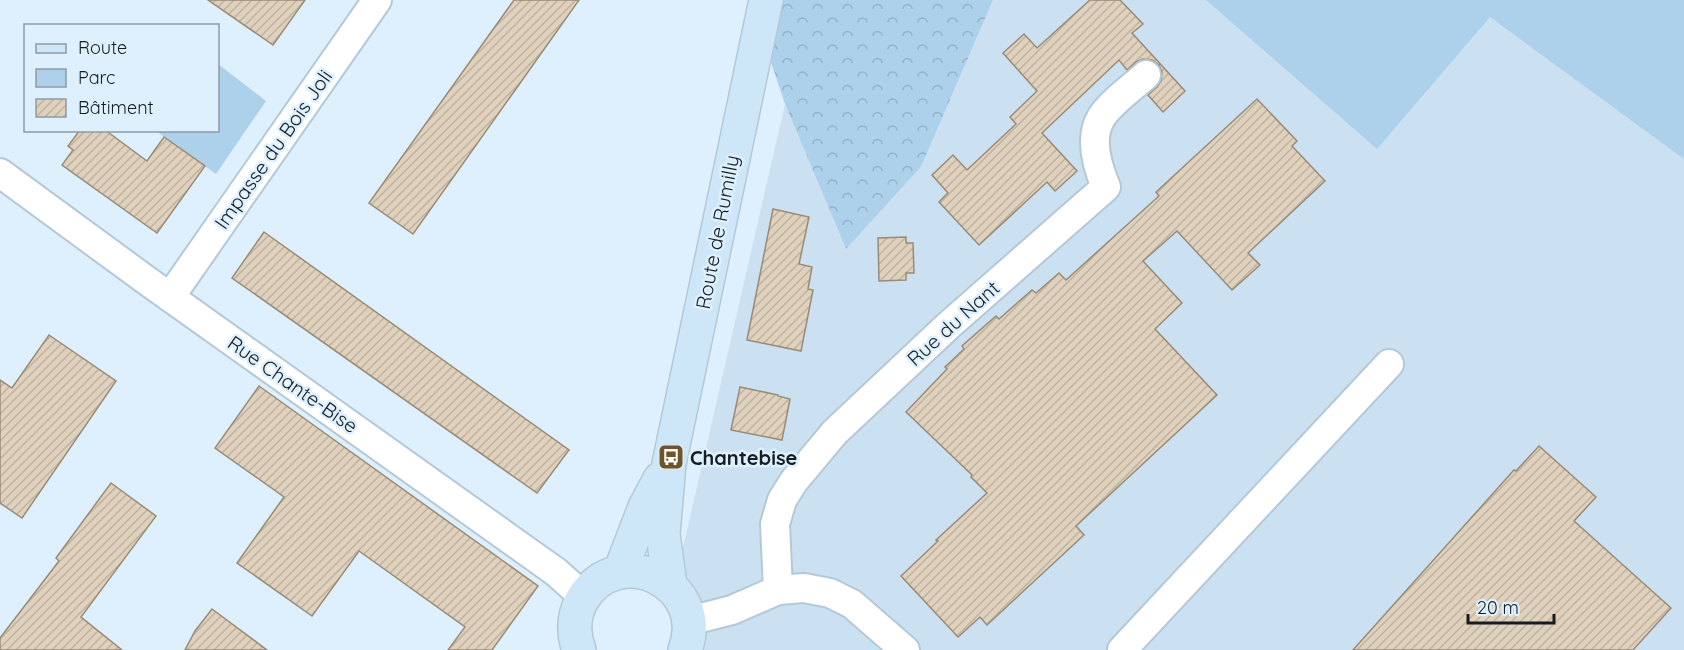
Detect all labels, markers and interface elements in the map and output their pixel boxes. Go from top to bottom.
legend [24,24,219,132]
text: Route [78,36,127,59]
street label: Impasse du Bois Joli [209,64,337,234]
text: Parc [78,66,115,89]
text: Bâtiment [78,96,154,119]
street label: Route de Rumilly [690,153,744,311]
street label: Rue du Nant [902,275,1004,371]
street label: Rue Chante-Bise [223,330,363,438]
bus stop icon: Chantebise [656,442,686,472]
place label: Chantebise [690,445,797,470]
scale bar [1468,587,1554,625]
text: 20 m [1477,596,1519,619]

